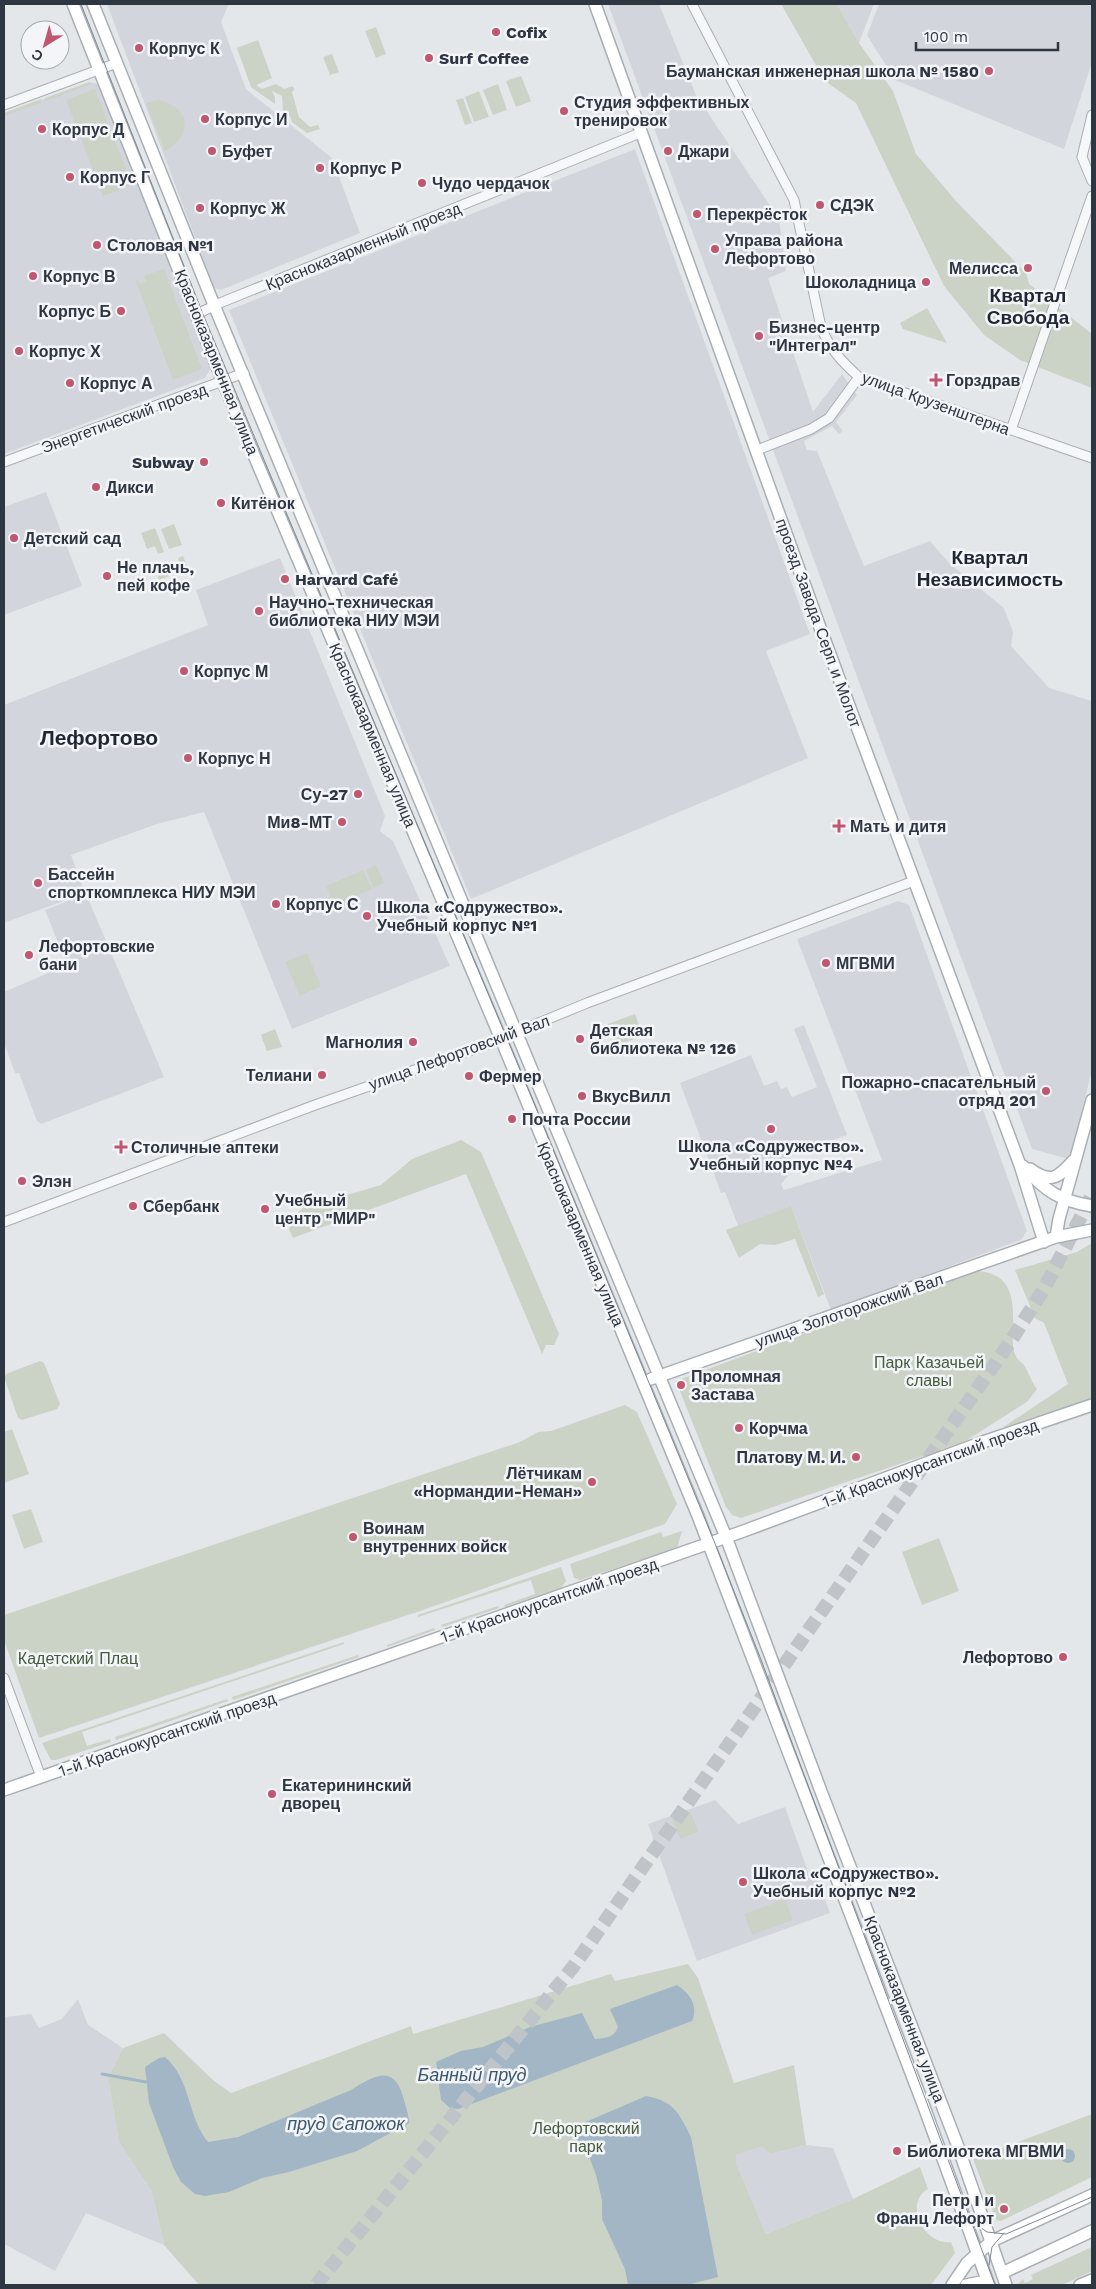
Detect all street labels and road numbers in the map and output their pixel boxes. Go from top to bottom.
street label: Красноказарменный проезд [263,198,464,294]
street label: Красноказарменная улица [171,267,263,458]
street label: улица Крузенштерна [859,368,1012,439]
street label: Энергетический проезд [39,379,210,457]
street label: проезд Завода Серп и Молот [772,516,866,731]
street label: Красноказарменная улица [325,640,420,830]
street label: улица Лефортовский Вал [366,1011,552,1094]
street label: Красноказарменная улица [533,1139,628,1329]
street label: улица Золоторожский Вал [753,1269,946,1352]
street label: 1-й Краснокурсантский проезд [820,1415,1041,1511]
street label: 1-й Краснокурсантский проезд [438,1554,661,1647]
street label: 1-й Краснокурсантский проезд [56,1688,279,1781]
street label: Красноказарменная улица [860,1913,949,2105]

